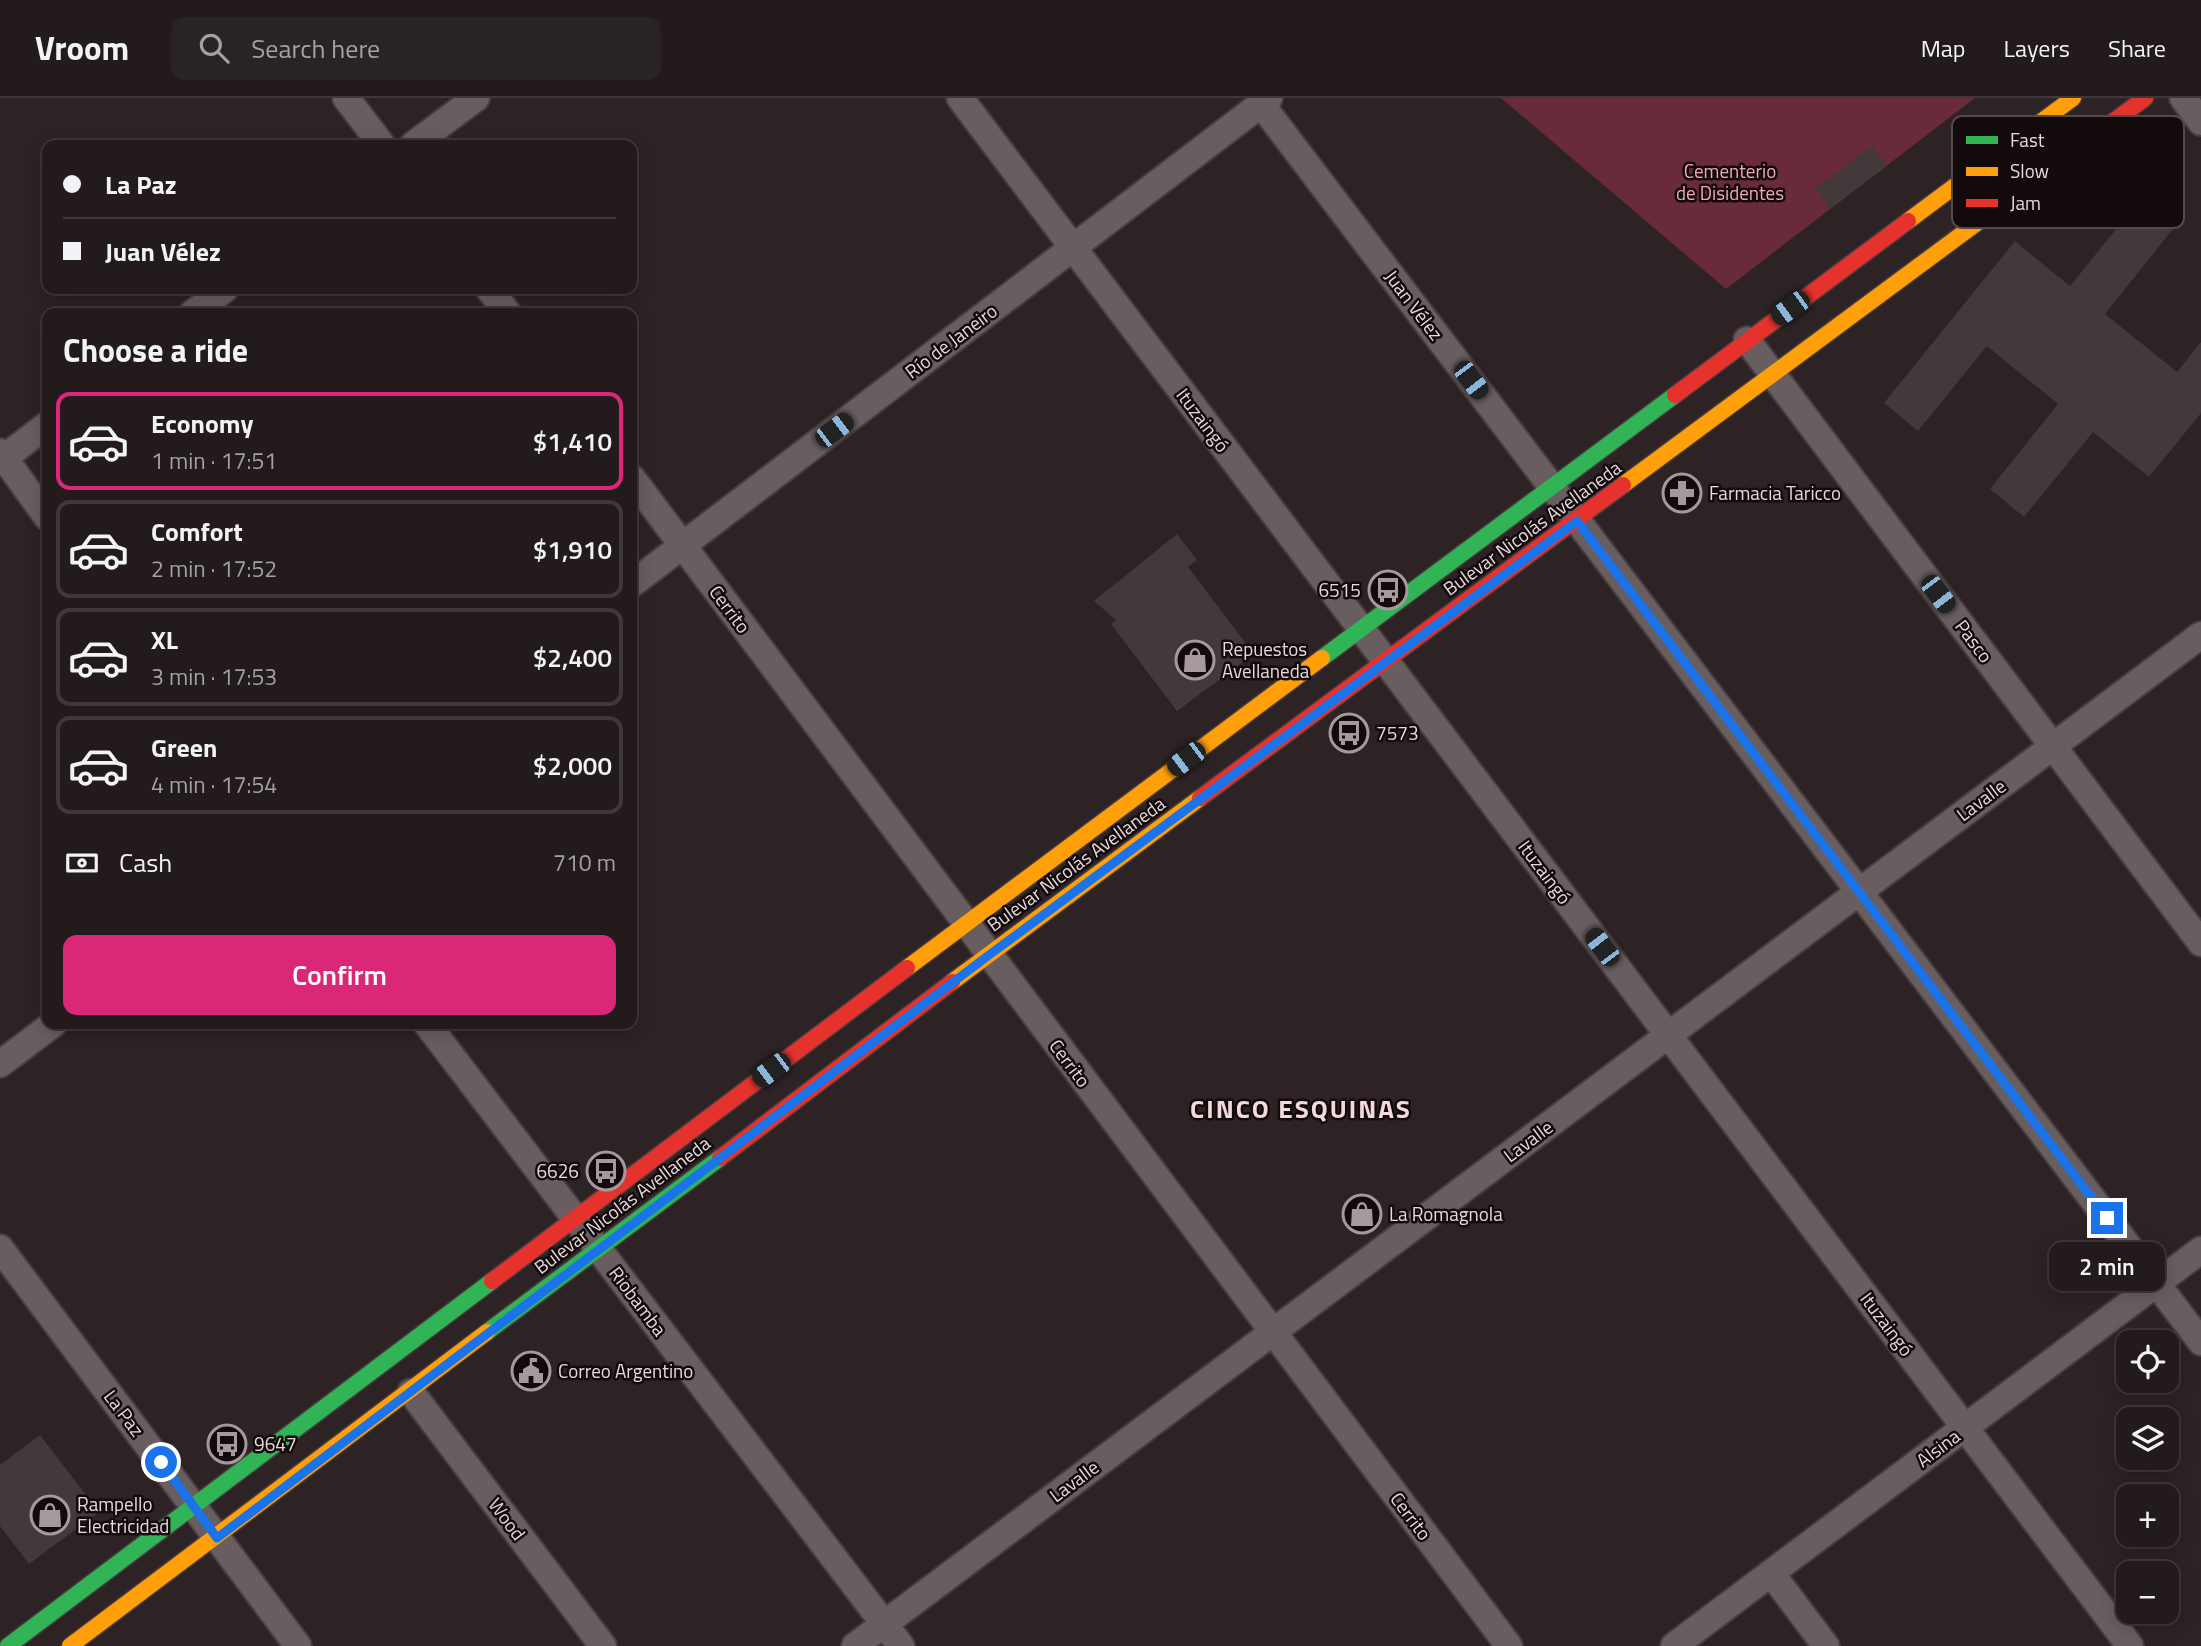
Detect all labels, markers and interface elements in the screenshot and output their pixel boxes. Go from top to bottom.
search box [171,17,661,80]
text: Vroom [35,23,129,73]
icon: search [195,29,233,67]
text: Search here [251,29,380,68]
text: Map [1921,30,1966,66]
text: Layers [2004,30,2070,66]
text: Share [2108,30,2166,66]
legend [1952,116,2184,228]
text: Fast [2010,125,2045,154]
park label: Cementerio de Disidentes [1676,156,1784,207]
text: Slow [2010,156,2049,185]
text: La Paz [105,165,177,204]
text: Jam [2010,188,2041,217]
text: Juan Vélez [105,232,221,271]
street label: Juan Vélez [1378,263,1451,346]
car [1767,287,1814,329]
street label: Río de Janeiro [898,296,1003,385]
text: Choose a ride [63,326,248,374]
car [1450,357,1493,403]
street label: Ituzaingó [1170,382,1237,458]
text: Economy [151,404,253,443]
car [811,409,858,451]
icon: car [67,410,130,473]
text: $1,410 [533,422,612,461]
text: 1 min · 17:51 [151,443,277,478]
street label: Bulevar Nicolás Avellaneda [1437,453,1627,602]
pharmacy icon: Farmacia Taricco [1661,472,1703,514]
place label: Farmacia Taricco [1709,478,1841,507]
text: Comfort [151,512,243,551]
icon: car [67,518,130,581]
text: $1,910 [533,530,612,569]
text: 2 min · 17:52 [151,551,277,586]
bus stop icon: 6515 [1367,569,1409,611]
car [1917,571,1960,617]
place label: 6515 [1318,575,1361,604]
street label: Cerrito [703,579,758,639]
street label: Pasco [1948,613,2000,668]
text: XL [151,620,178,659]
icon: car [67,626,130,689]
place label: Repuestos Avellaneda [1222,634,1310,685]
text: $2,400 [533,638,612,677]
shop icon: Repuestos Avellaneda [1174,639,1216,681]
text: 3 min · 17:53 [151,659,277,694]
bus stop icon: 7573 [1328,712,1370,754]
place label: 7573 [1376,718,1419,747]
text: Green [151,728,217,767]
icon: car [67,734,130,797]
car [1163,738,1210,780]
text: $2,000 [533,746,612,785]
text: 4 min · 17:54 [151,767,277,802]
street label: Lavalle [1950,771,2012,828]
street label: Bulevar Nicolás Avellaneda [981,789,1171,938]
street label: Ituzaingó [1512,834,1579,910]
text: Cash [119,843,172,882]
icon: cash [63,844,101,882]
text: 710 m [553,845,616,880]
car [1581,924,1624,970]
button: Confirm [63,935,616,1015]
street label: Cerrito [1043,1033,1098,1093]
car [748,1049,795,1091]
district label: CINCO ESQUINAS [1190,1089,1412,1128]
street label: Lavalle [1497,1112,1559,1169]
street label: Bulevar Nicolás Avellaneda [527,1128,716,1281]
bus stop icon: 6626 [585,1150,627,1192]
place label: 6626 [536,1156,579,1185]
shop icon: La Romagnola [1341,1193,1383,1235]
place label: La Romagnola [1389,1199,1503,1228]
route end [2091,1202,2123,1234]
callout: 2 min [2049,1242,2165,1292]
text: 2 min [2079,1249,2135,1284]
street label: Riobamba [603,1260,675,1342]
street label: Ituzaingó [1854,1286,1921,1362]
map controls [2116,1330,2179,1624]
button: locate [2116,1330,2179,1393]
public building icon: Correo Argentino [510,1350,552,1392]
place label: Correo Argentino [558,1356,693,1385]
street label: La Paz [97,1383,152,1442]
button: layers [2116,1407,2179,1470]
street label: Alsina [1910,1421,1966,1474]
bus stop icon: 9647 [206,1423,248,1465]
place label: 9647 [254,1429,297,1458]
route start [145,1446,177,1478]
street label: Lavalle [1043,1452,1105,1509]
button: + [2116,1484,2179,1547]
street label: Cerrito [1384,1486,1439,1546]
place label: Rampello Electricidad [77,1489,169,1540]
street label: Wood [482,1491,533,1546]
shop icon: Rampello Electricidad [29,1494,71,1536]
button: − [2116,1561,2179,1624]

